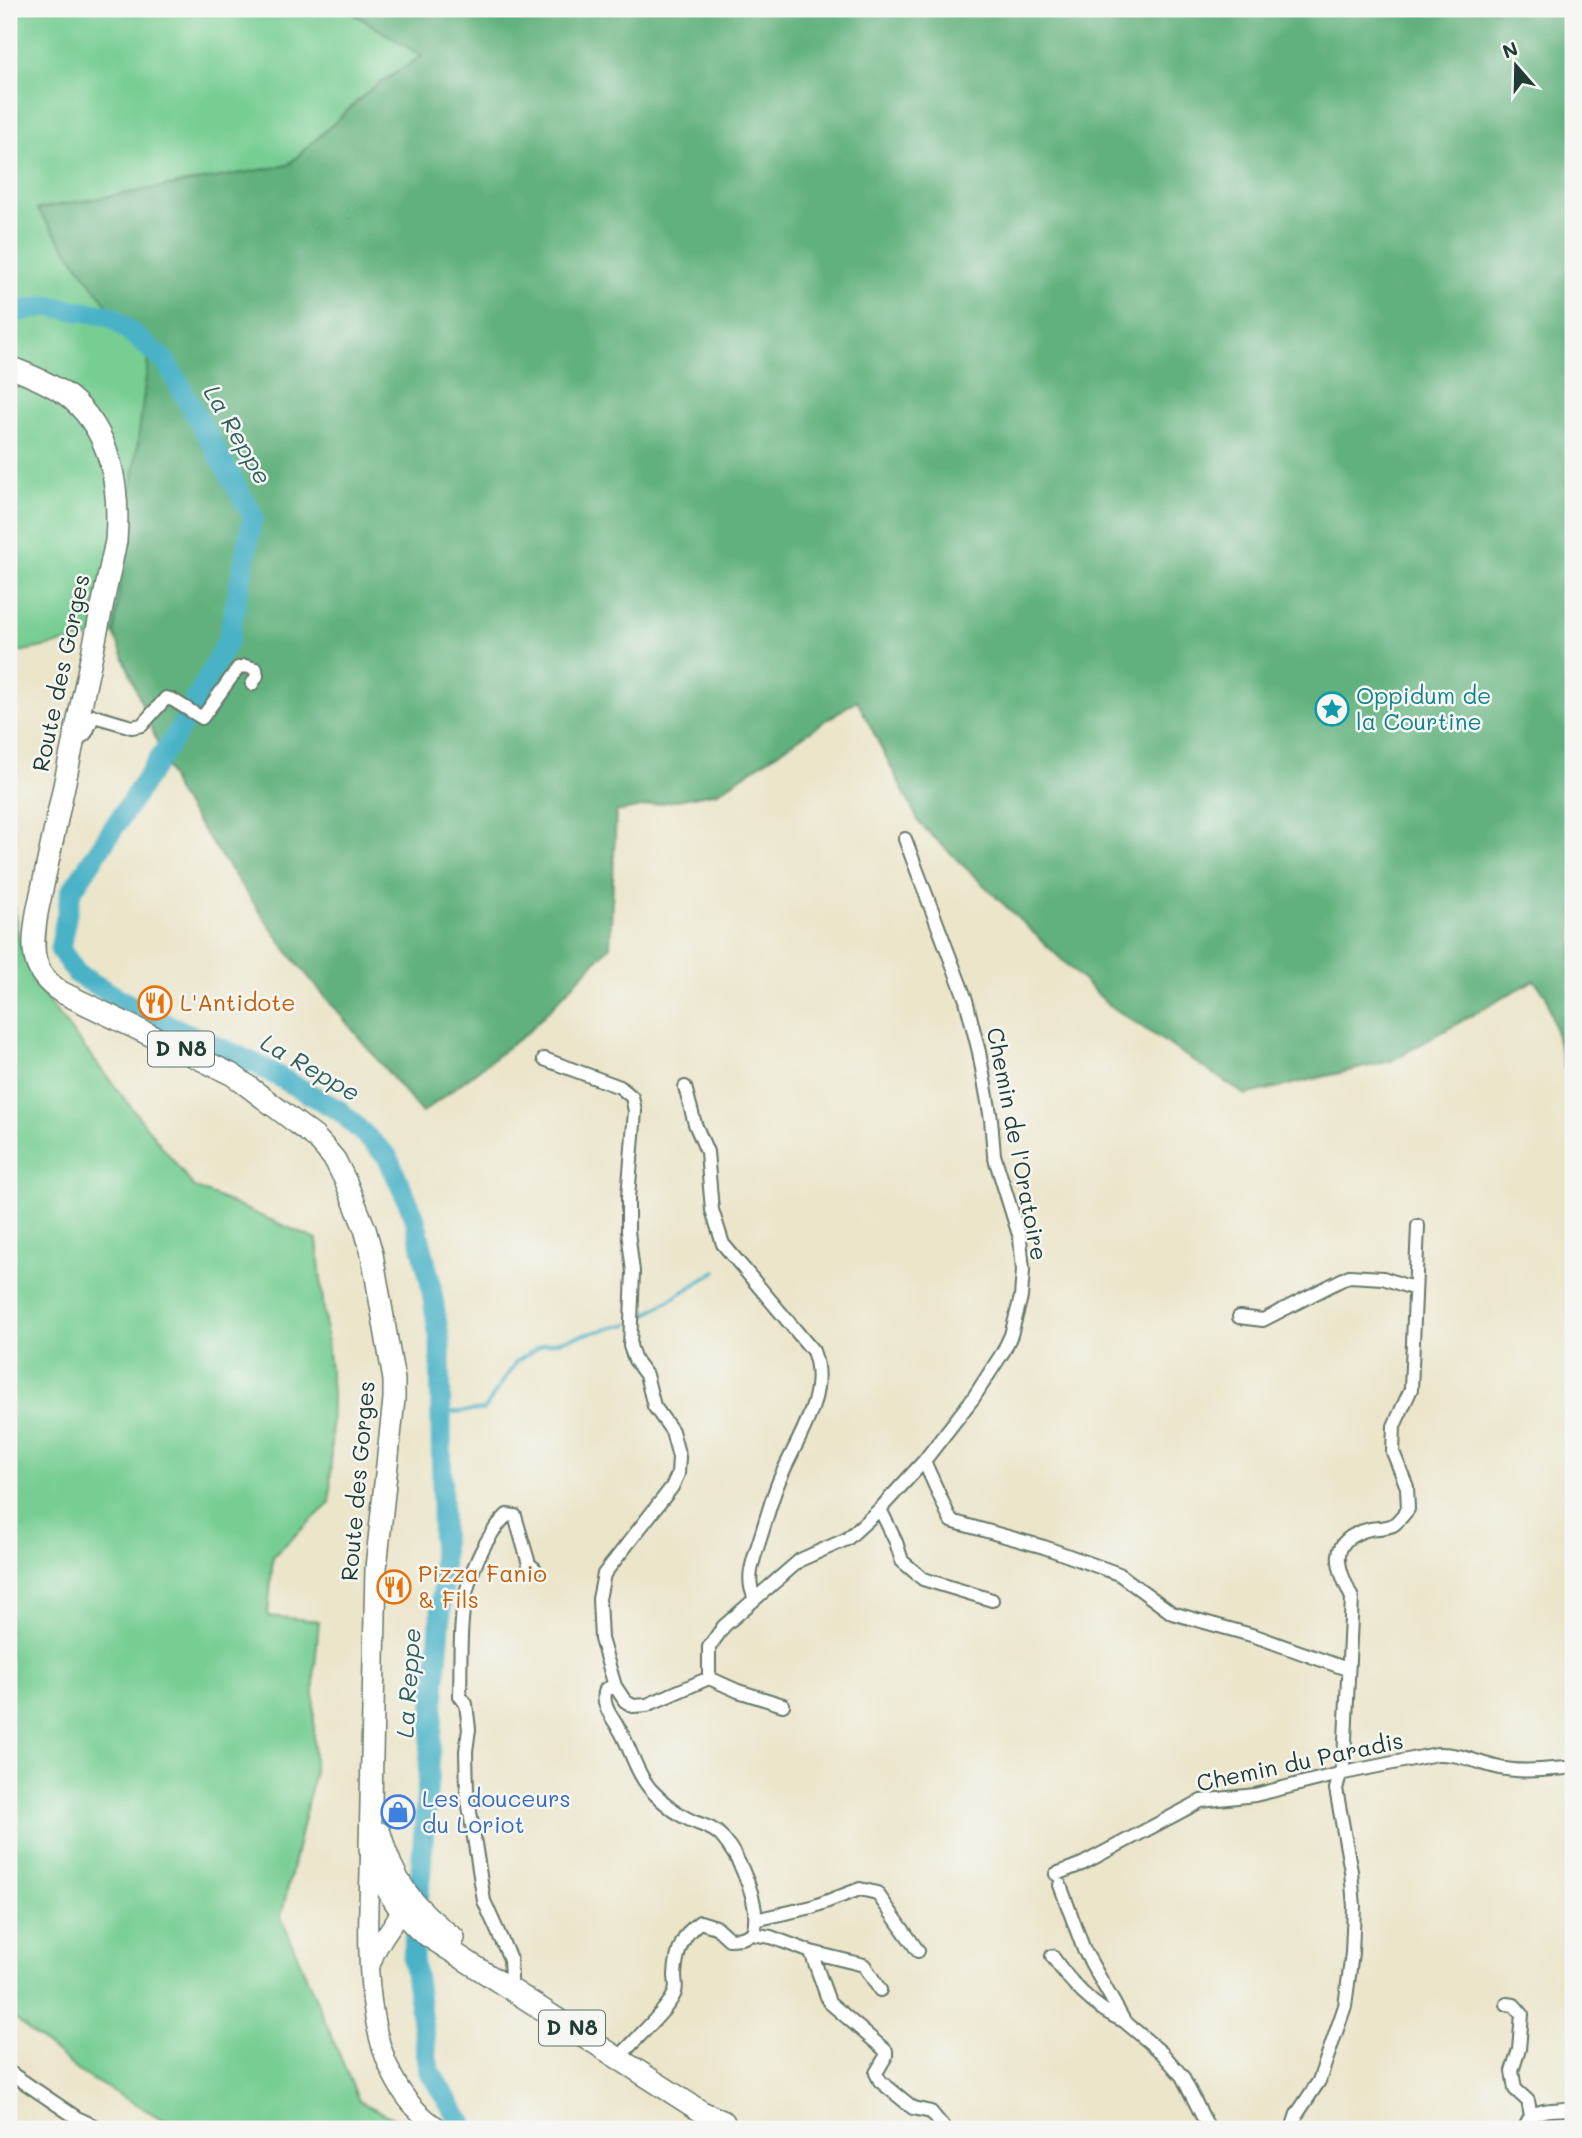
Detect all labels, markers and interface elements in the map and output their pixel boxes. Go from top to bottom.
north arrow [1480,32,1550,102]
text: N [1499,35,1521,64]
water label: La Reppe [197,379,279,490]
street label: Route des Gorges [24,571,96,774]
place label: Oppidum de la Courtine [1356,680,1491,736]
place icon: Oppidum de la Courtine [1313,690,1351,728]
restaurant icon: L'Antidote [136,984,174,1022]
place label: L'Antidote [180,987,296,1017]
street label: Chemin de l'Oratoire [981,1025,1055,1263]
water label: La Reppe [255,1026,366,1108]
road number: D N8 [148,1032,214,1066]
street label: Route des Gorges [333,1379,381,1582]
place label: Pizza Fanio & Fils [418,1558,547,1614]
restaurant icon: Pizza Fanio & Fils [375,1568,413,1606]
water label: La Reppe [388,1627,427,1739]
street label: Chemin du Paradis [1194,1724,1406,1798]
place label: Les douceurs du Loriot [422,1783,571,1839]
shop icon: Les douceurs du Loriot [379,1793,417,1831]
road number: D N8 [539,2010,605,2046]

